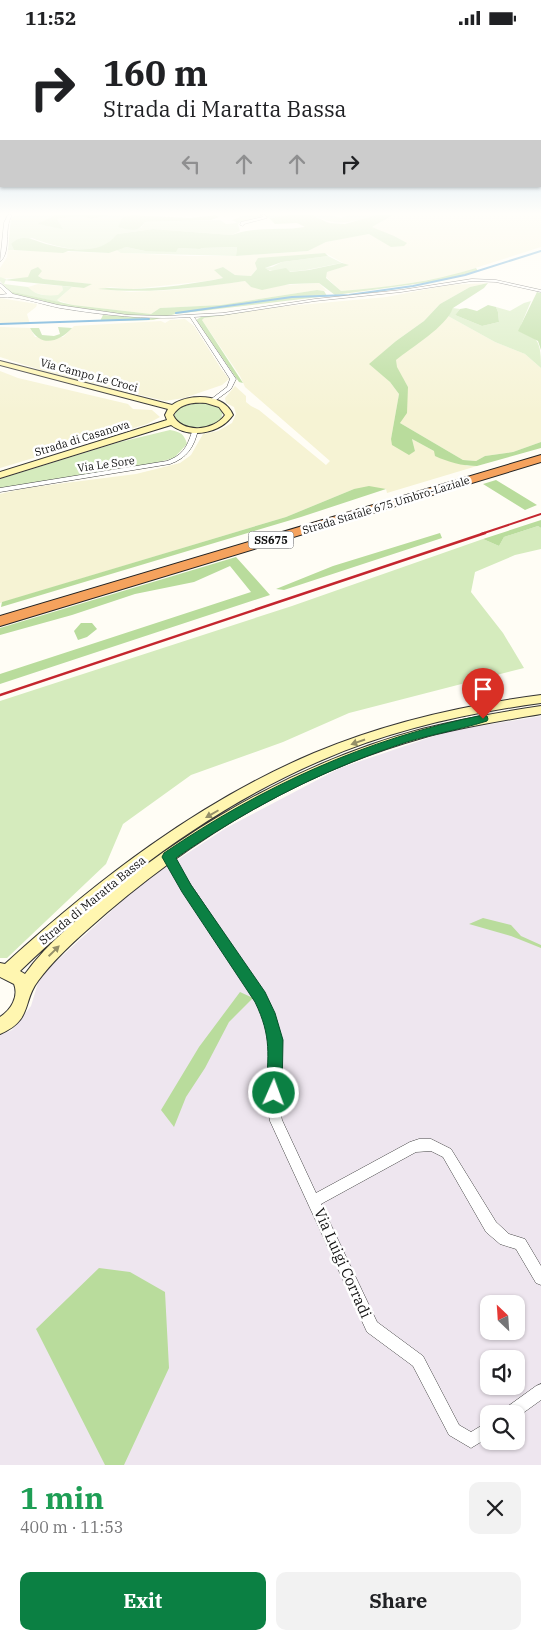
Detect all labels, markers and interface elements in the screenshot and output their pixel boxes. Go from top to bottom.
text: 11:52 [25,6,76,30]
text: 160 m [103,50,208,96]
icon: right [20,55,85,120]
text: Strada di Maratta Bassa [103,94,347,123]
icon: left [177,150,205,178]
icon: ahead [230,150,258,178]
icon: ahead [283,150,311,178]
icon: right [336,150,364,178]
street label: Via Campo Le Croci [39,355,140,395]
street label: Strada di Casanova [33,417,131,459]
street label: Via Le Sore [77,453,136,475]
street label: Strada Statale 675 Umbro-Laziale [301,473,471,537]
road number: SS675 [248,531,294,549]
pin [462,668,504,719]
icon: arrive [469,675,497,703]
one-way arrow [350,739,365,746]
one-way arrow [206,809,219,818]
street label: Strada di Maratta Bassa [36,852,149,948]
one-way arrow [48,945,60,957]
position arrow [247,1066,299,1118]
street label: Via Luigi Corradi [310,1205,376,1321]
north arrow [480,1295,525,1340]
map controls [480,1295,525,1450]
button: sound [480,1350,525,1395]
button: search [480,1405,525,1450]
text: 1 min [20,1478,104,1517]
button: close [469,1482,521,1534]
text: 400 m · 11:53 [20,1517,123,1537]
button: Exit [20,1572,266,1630]
button: Share [276,1572,521,1630]

